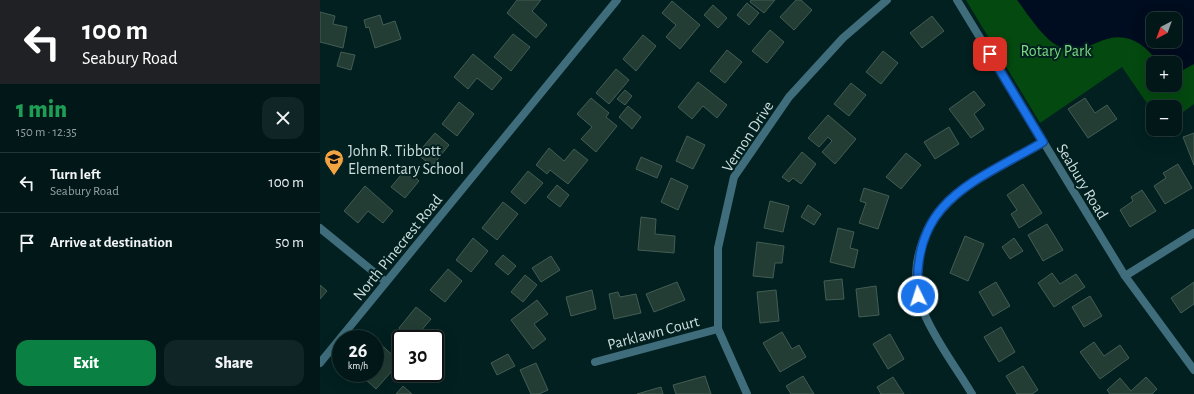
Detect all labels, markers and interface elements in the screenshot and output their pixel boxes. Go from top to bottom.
north arrow [1146,12,1182,48]
map controls [1146,12,1182,136]
icon: left [16,16,68,68]
text: 100 m [82,17,148,45]
pin [973,37,1007,71]
icon: arrive [979,43,1001,65]
park label: Rotary Park [1021,43,1092,60]
text: Seabury Road [82,50,178,68]
button: + [1146,56,1182,92]
button: close [262,97,304,139]
text: 1 min [16,98,67,122]
street label: Vernon Drive [719,98,777,175]
button: − [1146,100,1182,136]
text: 150 m · 12:35 [16,126,77,139]
street label: Seabury Road [1053,141,1111,223]
place label: John R. Tibbott Elementary School [348,143,464,178]
school or university icon: John R. Tibbott Elementary School [323,148,345,176]
text: Turn left [50,167,101,182]
icon: left [16,172,38,194]
text: 100 m [269,175,304,190]
text: Seabury Road [50,185,119,198]
street label: North Pinecrest Road [350,192,445,304]
icon: arrive [16,232,38,254]
text: Arrive at destination [50,235,173,250]
text: 50 m [275,235,304,250]
position arrow [897,275,939,317]
street label: Parklawn Court [606,313,701,353]
speed limit sign: 30 [392,330,444,382]
button: Exit [16,340,156,386]
button: Share [164,340,304,386]
text: 26 [348,341,368,361]
text: km/h [348,361,368,371]

